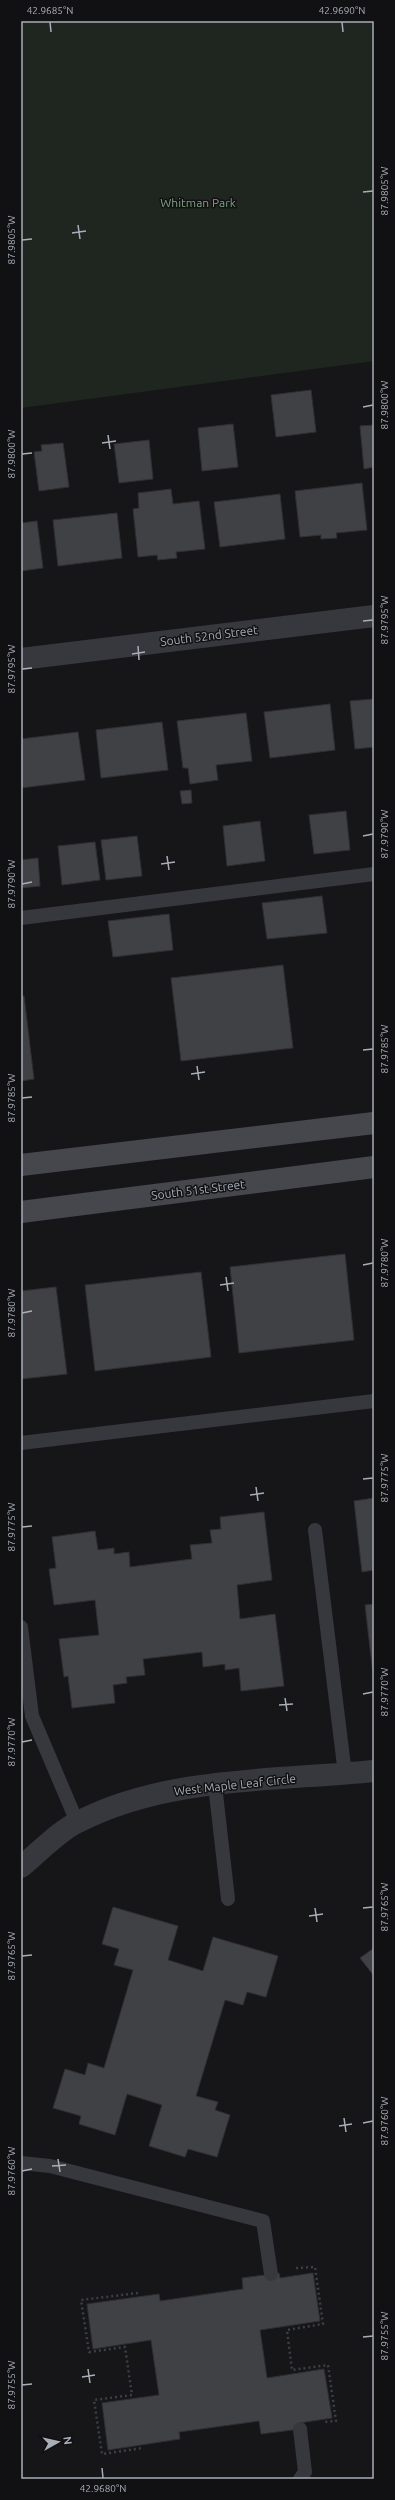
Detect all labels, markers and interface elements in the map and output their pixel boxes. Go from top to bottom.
text: 42.9685°N [27,5,73,16]
text: 42.9690°N [319,5,365,16]
text: 87.9805°W [379,167,390,215]
park label: Whitman Park [160,196,236,209]
text: 87.9805°W [6,216,17,264]
text: 87.9800°W [379,381,390,429]
text: 87.9800°W [6,430,17,478]
text: 87.9795°W [379,596,390,644]
street label: South 52nd Street [159,623,259,648]
text: 87.9795°W [6,645,17,693]
text: 87.9790°W [379,810,390,858]
text: 87.9790°W [6,860,17,908]
text: 87.9785°W [379,1025,390,1073]
text: 87.9785°W [6,1074,17,1122]
street label: South 51st Street [150,1177,246,1202]
text: 87.9780°W [379,1239,390,1287]
text: 87.9780°W [6,1289,17,1337]
text: 87.9775°W [379,1454,390,1502]
text: 87.9775°W [6,1503,17,1551]
text: 87.9770°W [379,1668,390,1716]
text: 87.9770°W [6,1718,17,1766]
street label: West Maple Leaf Circle [173,1772,297,1797]
text: 87.9765°W [379,1883,390,1931]
text: 87.9765°W [6,1932,17,1980]
text: 87.9760°W [379,2097,390,2145]
text: 87.9760°W [6,2147,17,2195]
text: 87.9755°W [379,2312,390,2360]
text: 87.9755°W [6,2361,17,2409]
north arrow [38,2422,78,2462]
text: N [61,2436,74,2446]
text: 42.9680°N [80,2483,126,2494]

